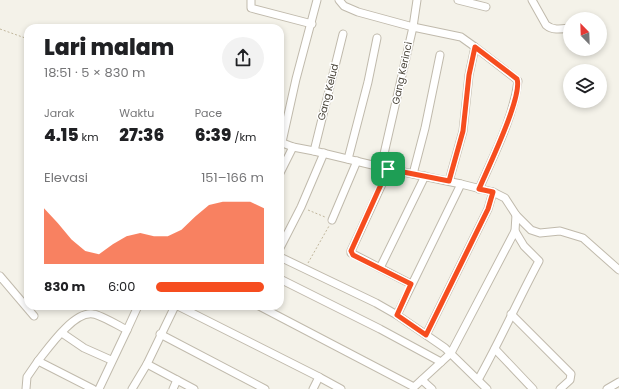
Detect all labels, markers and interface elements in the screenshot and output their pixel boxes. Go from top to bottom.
north arrow [563,12,607,56]
map controls [563,12,607,108]
text: Lari malam [44,32,174,63]
button: share [222,37,264,79]
street label: Gang Kerinci [388,40,416,106]
street label: Gang Kelud [314,62,342,122]
text: 18:51 · 5 × 830 m [44,63,146,82]
button: layers [563,64,607,108]
text: Jarak [44,105,74,121]
text: Waktu [119,105,154,121]
text: Pace [195,105,222,121]
text: 4.15 [44,123,79,147]
text: 27:36 [119,123,164,147]
text: 6:39 [195,123,231,147]
text: km [79,129,99,145]
text: /km [231,129,256,145]
pin [371,152,405,186]
icon: arrive [377,158,399,180]
text: Elevasi [44,168,88,187]
text: 151–166 m [201,168,264,187]
text: 830 m [44,277,85,296]
text: 6:00 [108,277,135,296]

